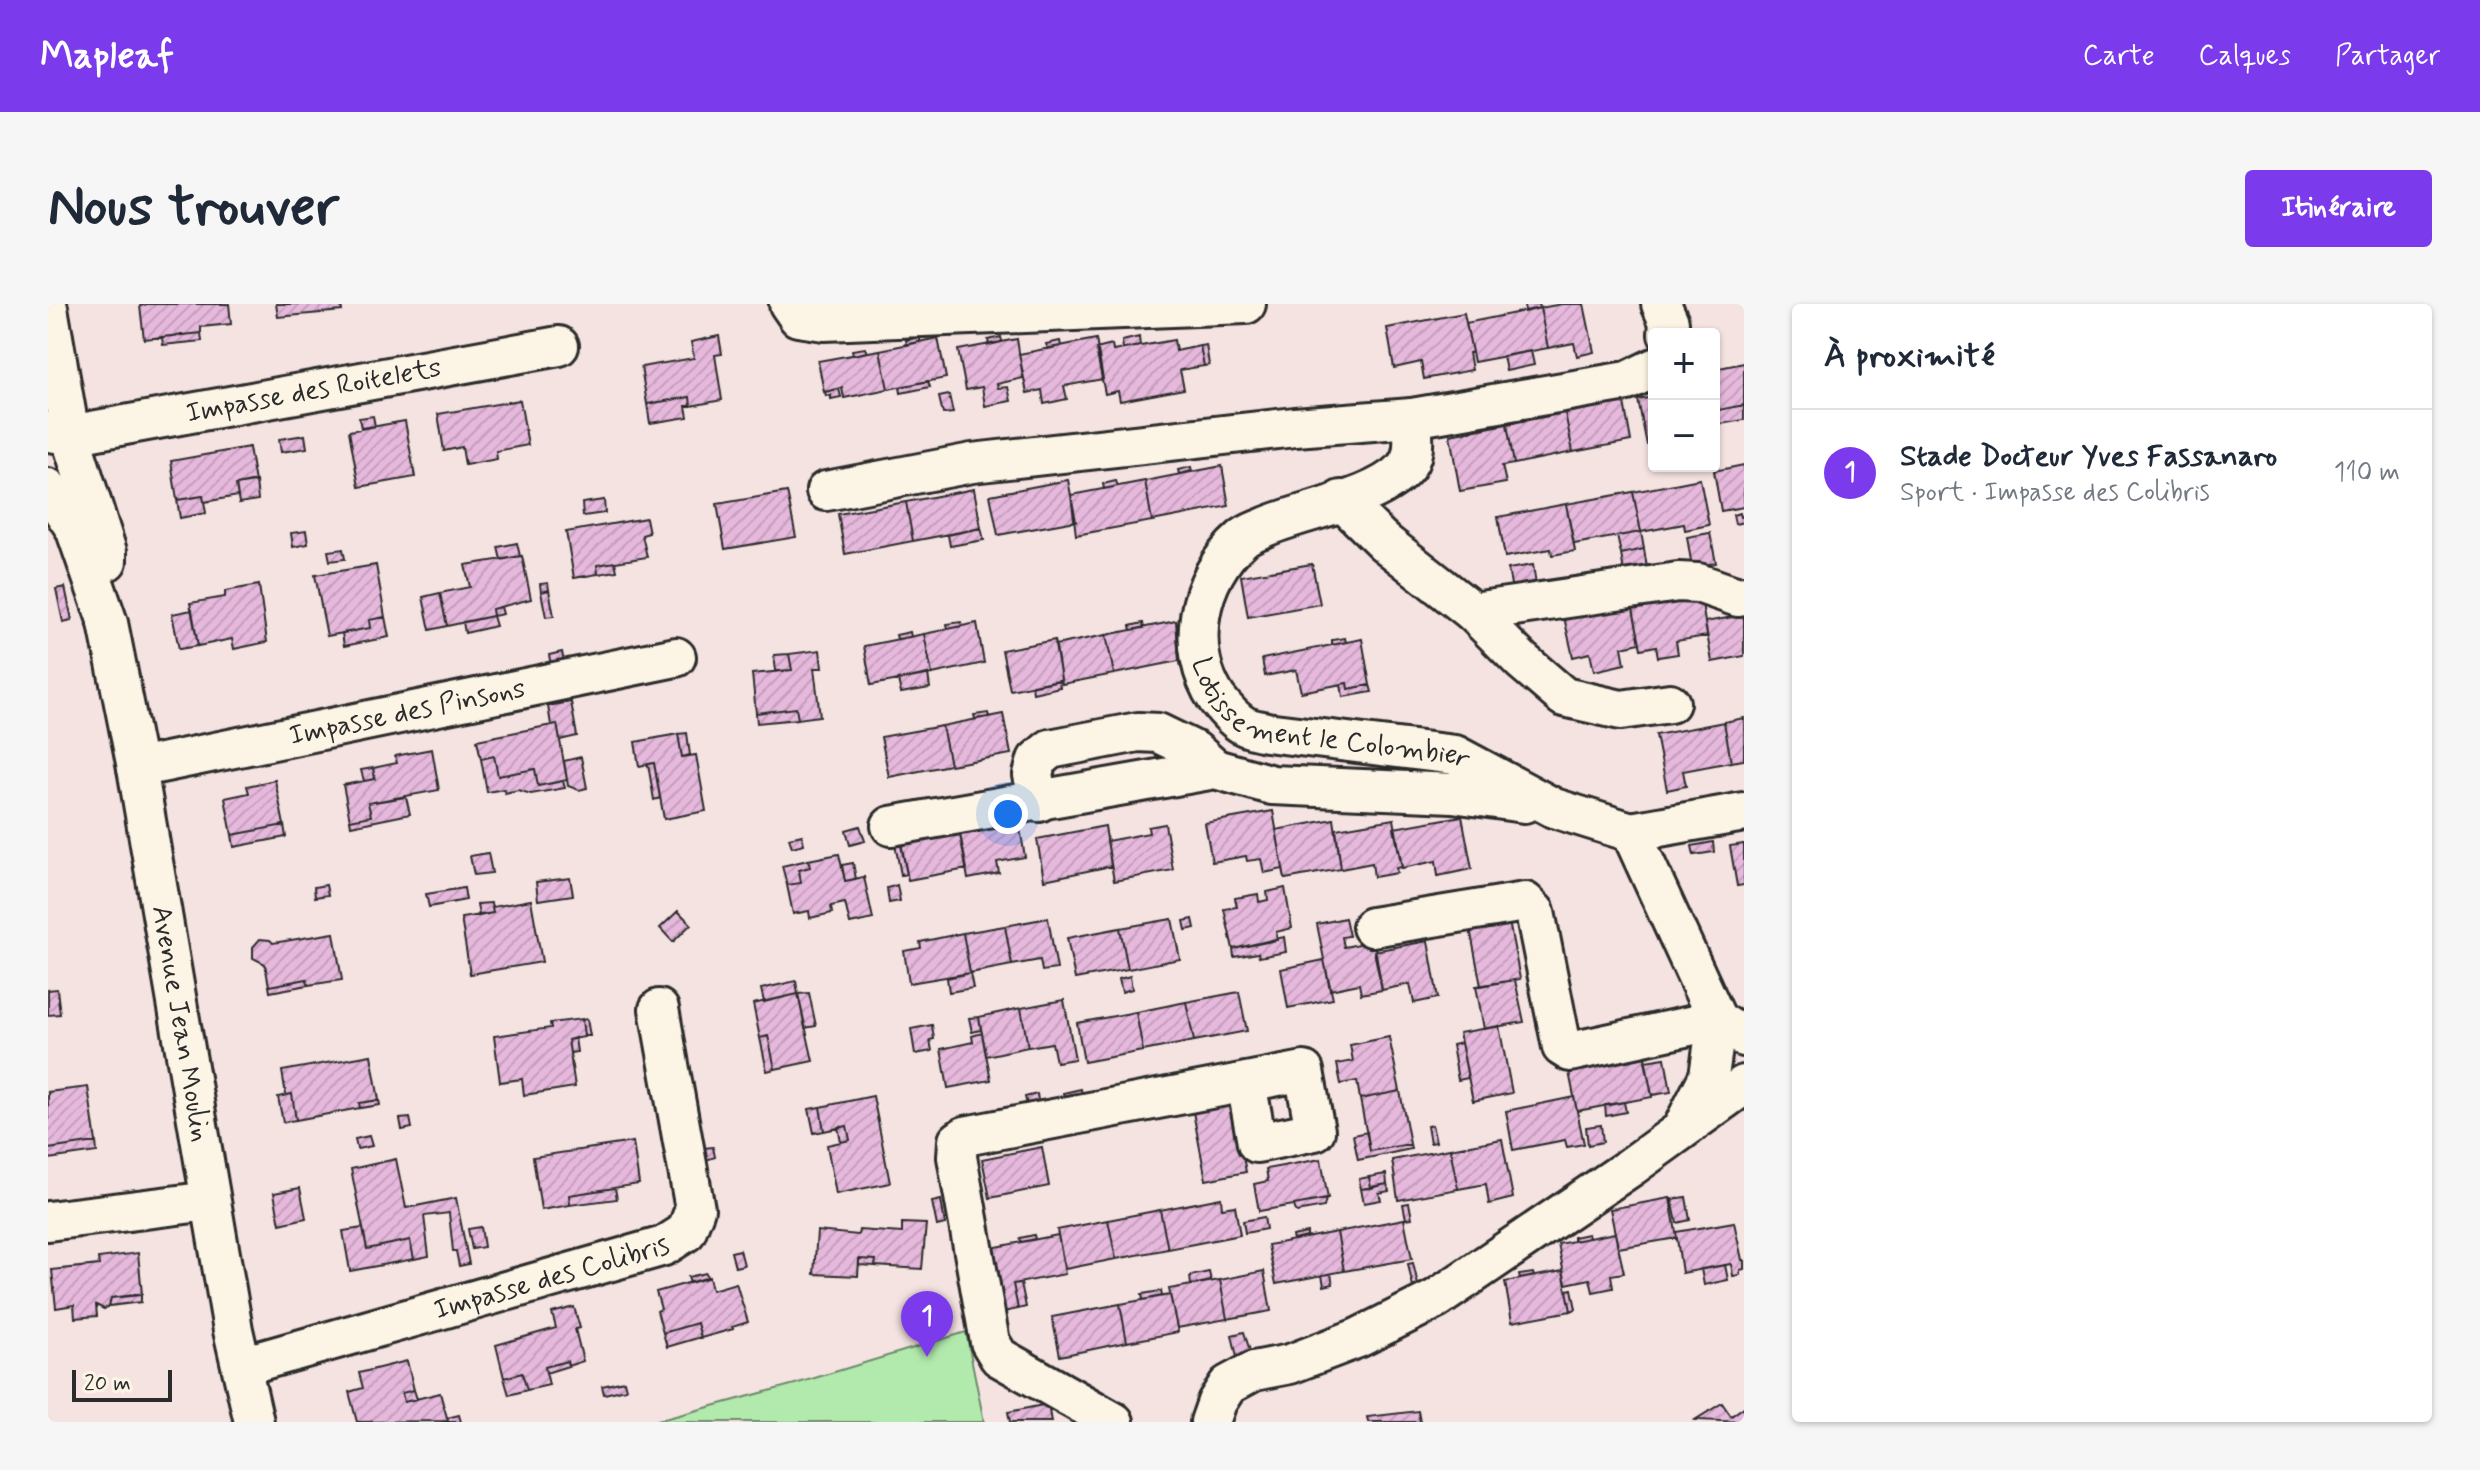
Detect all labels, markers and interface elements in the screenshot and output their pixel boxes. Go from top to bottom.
text: Mapleaf [40,32,174,81]
text: Carte [2083,38,2155,75]
text: Calques [2199,38,2291,75]
text: Partager [2335,38,2440,75]
button: Itinéraire [2245,170,2432,247]
text: Nous trouver [48,172,339,245]
map controls [1648,328,1720,472]
button: + [1648,328,1720,400]
text: À proximité [1824,334,1995,379]
street label: Impasse des Roitelets [183,349,444,432]
button: − [1648,400,1720,472]
text: Stade Docteur Yves Fassanaro [1900,437,2277,476]
text: 1 [1844,456,1856,490]
text: 110 m [2334,456,2400,490]
text: Sport · Impasse des Colibris [1900,476,2210,510]
street label: Lotissement le Colombier [1182,654,1477,778]
street label: Impasse des Pinsons [286,670,529,755]
your location [988,794,1028,834]
street label: Avenue Jean Moulin [142,903,219,1145]
street label: Impasse des Colibris [430,1227,674,1329]
pin: 1 [901,1291,953,1357]
scale bar [72,1366,172,1402]
text: 20 m [84,1370,131,1398]

